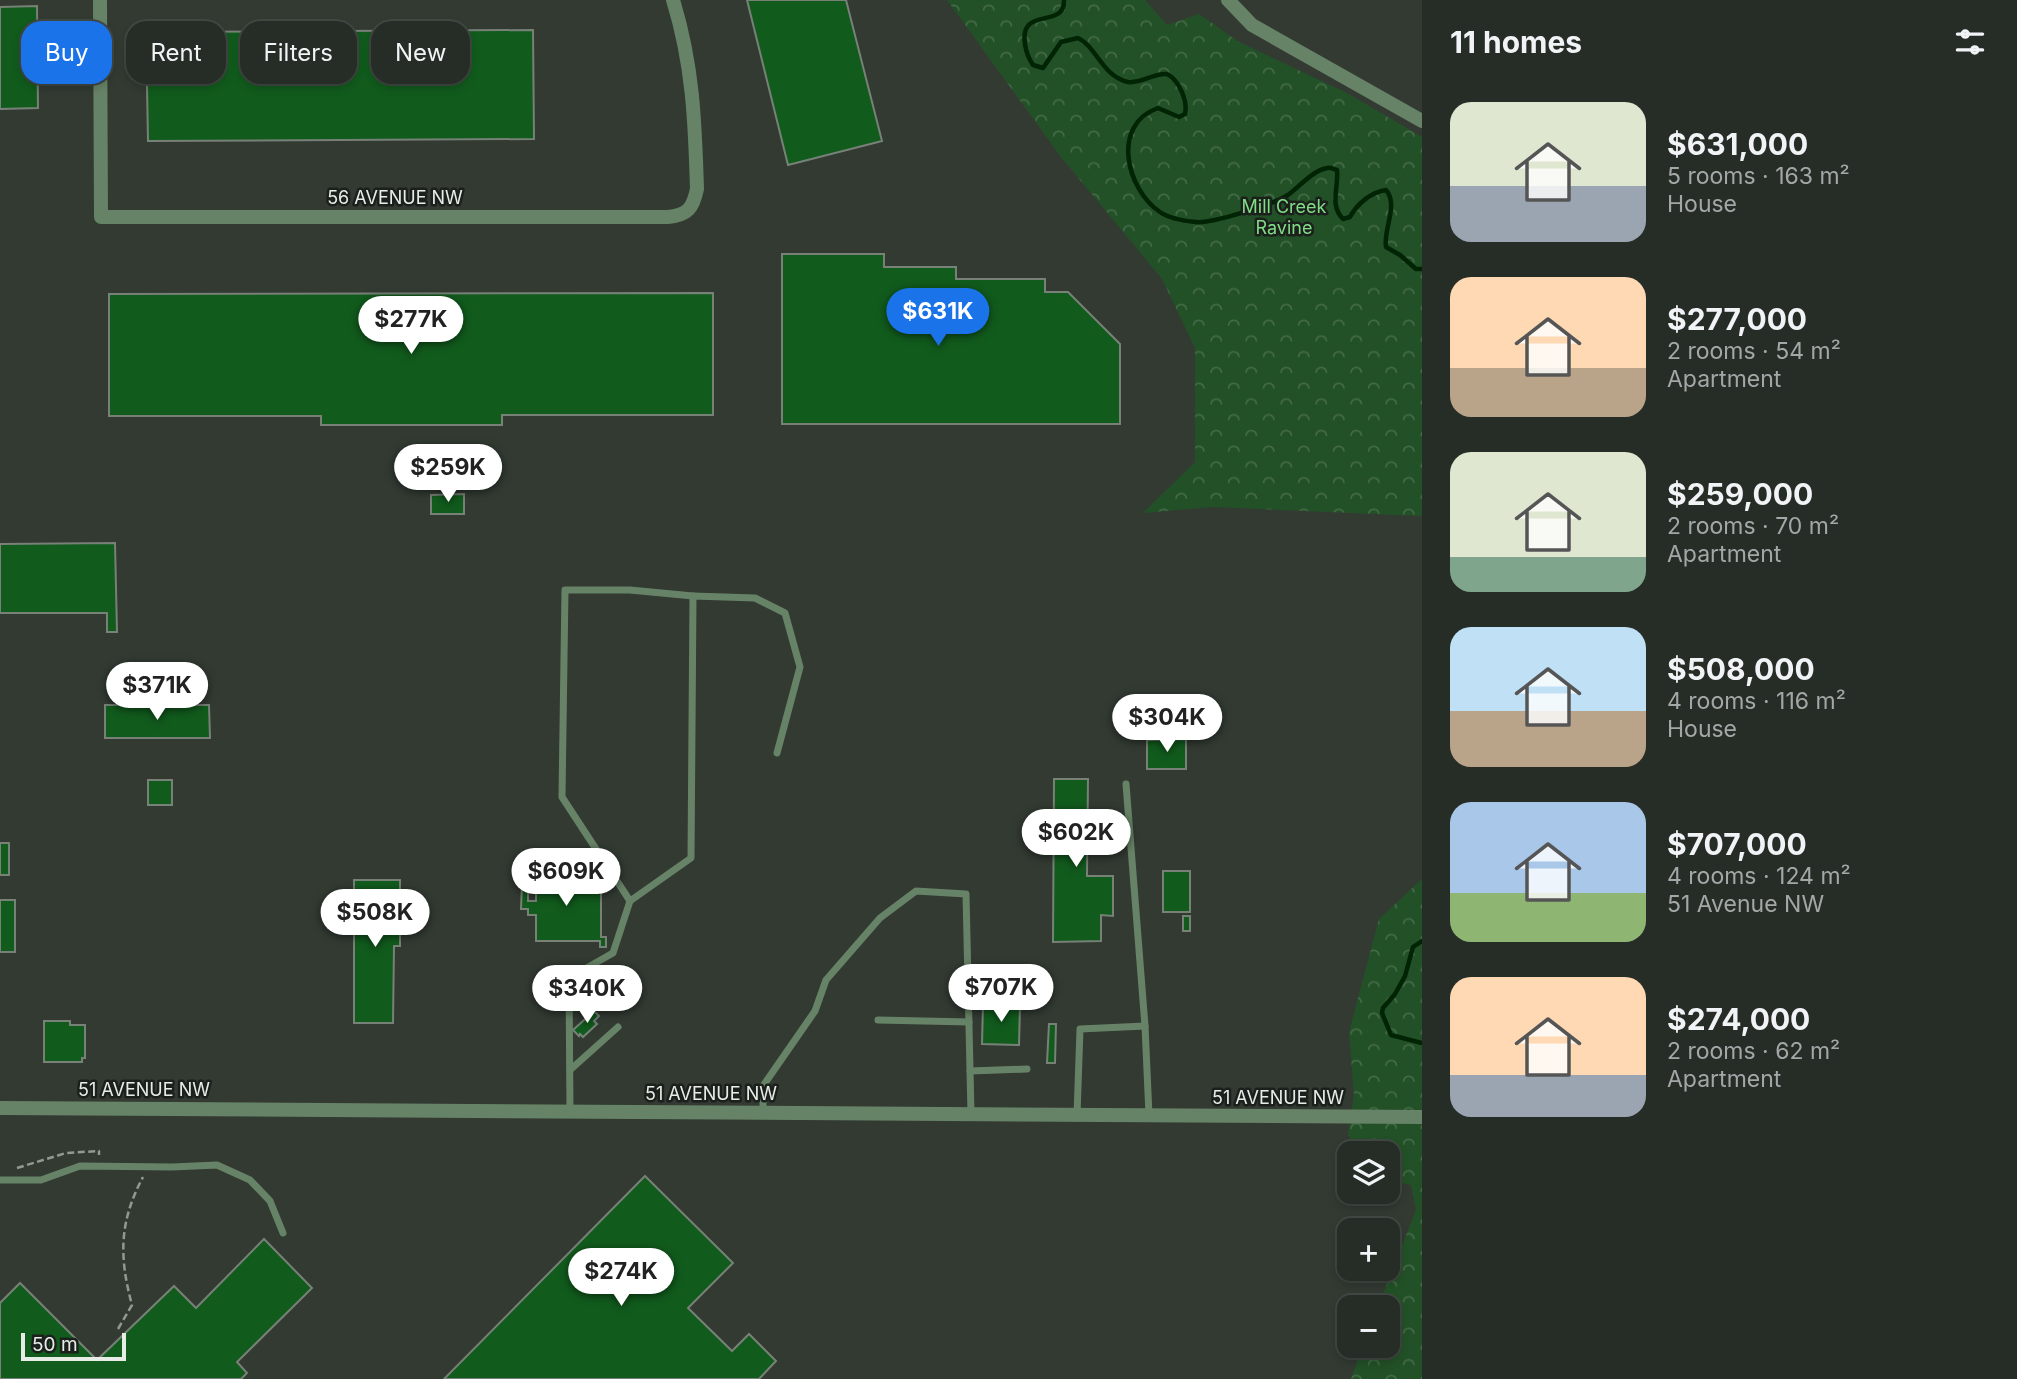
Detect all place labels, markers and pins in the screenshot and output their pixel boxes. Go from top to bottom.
pin: $631K [889,288,987,348]
pin: $277K [362,296,460,356]
pin: $259K [399,444,497,504]
pin: $371K [108,662,206,722]
pin: $304K [1118,694,1216,754]
pin: $602K [1027,810,1125,869]
pin: $609K [517,848,615,908]
pin: $508K [326,890,424,949]
pin: $707K [952,964,1050,1024]
pin: $340K [538,965,636,1025]
pin: $274K [572,1248,670,1308]

